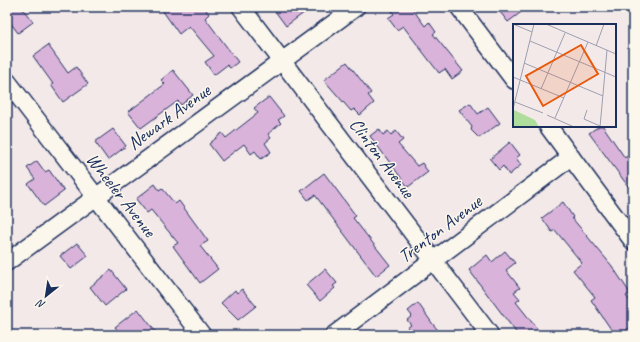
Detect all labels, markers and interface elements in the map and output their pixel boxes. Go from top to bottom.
inset map [513,24,616,127]
street label: Newark Avenue [123,78,217,155]
street label: Clinton Avenue [344,113,421,204]
street label: Wheeler Avenue [81,148,162,243]
street label: Trenton Avenue [393,189,488,268]
north arrow [26,276,66,316]
text: N [33,296,47,312]

